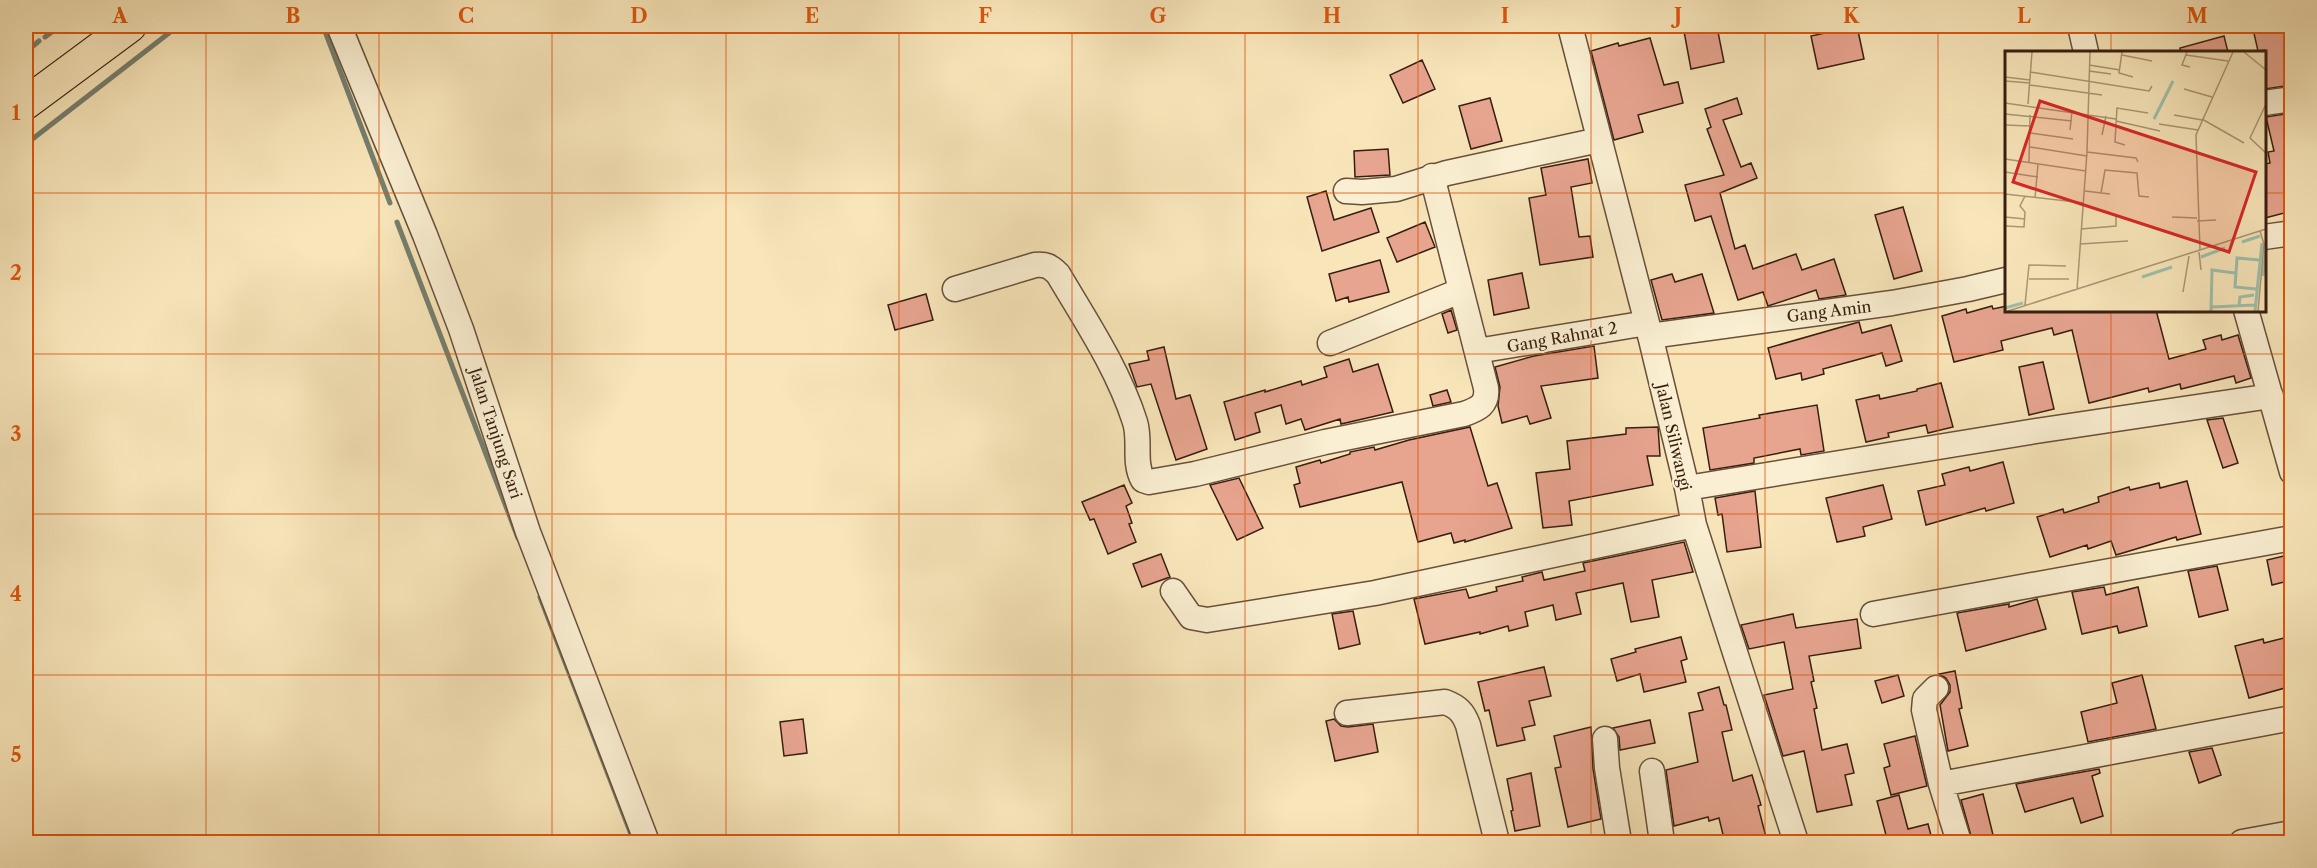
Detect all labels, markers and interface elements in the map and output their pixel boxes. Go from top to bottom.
text: A [111,4,128,28]
text: B [286,4,301,28]
text: C [458,4,474,28]
text: D [630,4,648,28]
text: E [805,4,819,28]
text: F [978,4,992,28]
text: G [1150,4,1167,28]
text: H [1323,4,1341,28]
text: I [1501,4,1509,28]
text: J [1670,4,1682,28]
text: K [1843,4,1860,28]
text: L [2017,4,2031,28]
text: M [2186,4,2208,28]
inset map [2005,51,2266,312]
text: 1 [12,101,21,125]
text: 2 [10,261,22,285]
street label: Gang Amin [1786,296,1872,326]
street label: Gang Rahnat 2 [1505,317,1619,357]
street label: Jalan Tanjung Sari [464,362,527,501]
street label: Jalan Siliwangi [1651,378,1696,493]
text: 3 [10,422,22,446]
text: 4 [10,582,22,606]
text: 5 [10,743,22,767]

